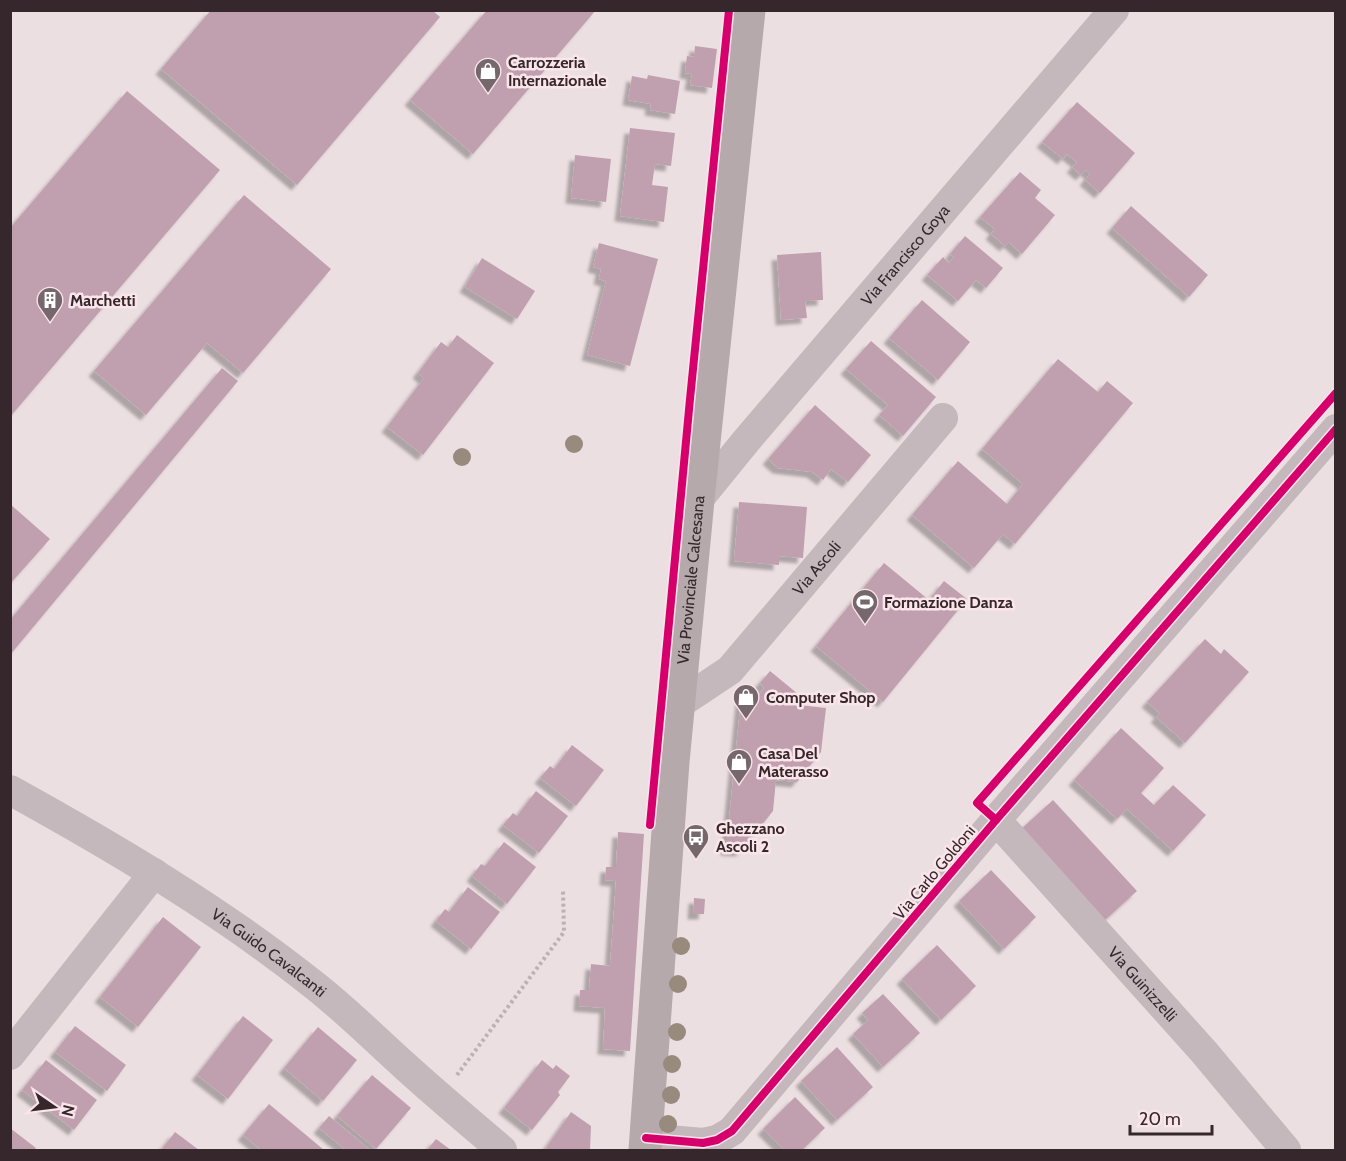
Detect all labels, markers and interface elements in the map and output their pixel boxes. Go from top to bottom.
place label: Carrozzeria Internazionale [508,53,607,90]
shop icon: Carrozzeria Internazionale [473,56,503,94]
street label: Via Francisco Goya [857,201,954,309]
building icon: Marchetti [35,285,65,323]
place label: Marchetti [70,291,136,310]
street label: Via Provinciale Calcesana [673,494,708,665]
street label: Via Ascoli [789,537,845,599]
sports icon: Formazione Danza [850,587,880,625]
place label: Formazione Danza [884,593,1013,612]
shop icon: Computer Shop [731,682,761,720]
place label: Computer Shop [766,688,876,707]
place label: Casa Del Materasso [758,744,829,781]
shop icon: Casa Del Materasso [724,747,754,785]
place label: Ghezzano Ascoli 2 [716,819,785,856]
street label: Via Carlo Goldoni [889,821,979,923]
bus stop icon: Ghezzano Ascoli 2 [681,822,711,860]
street label: Via Guido Cavalcanti [208,904,330,1001]
street label: Via Guinizzelli [1104,943,1181,1025]
north arrow [24,1077,84,1137]
scale bar [1130,1098,1212,1136]
text: N [57,1103,79,1118]
text: 20 m [1139,1108,1181,1130]

